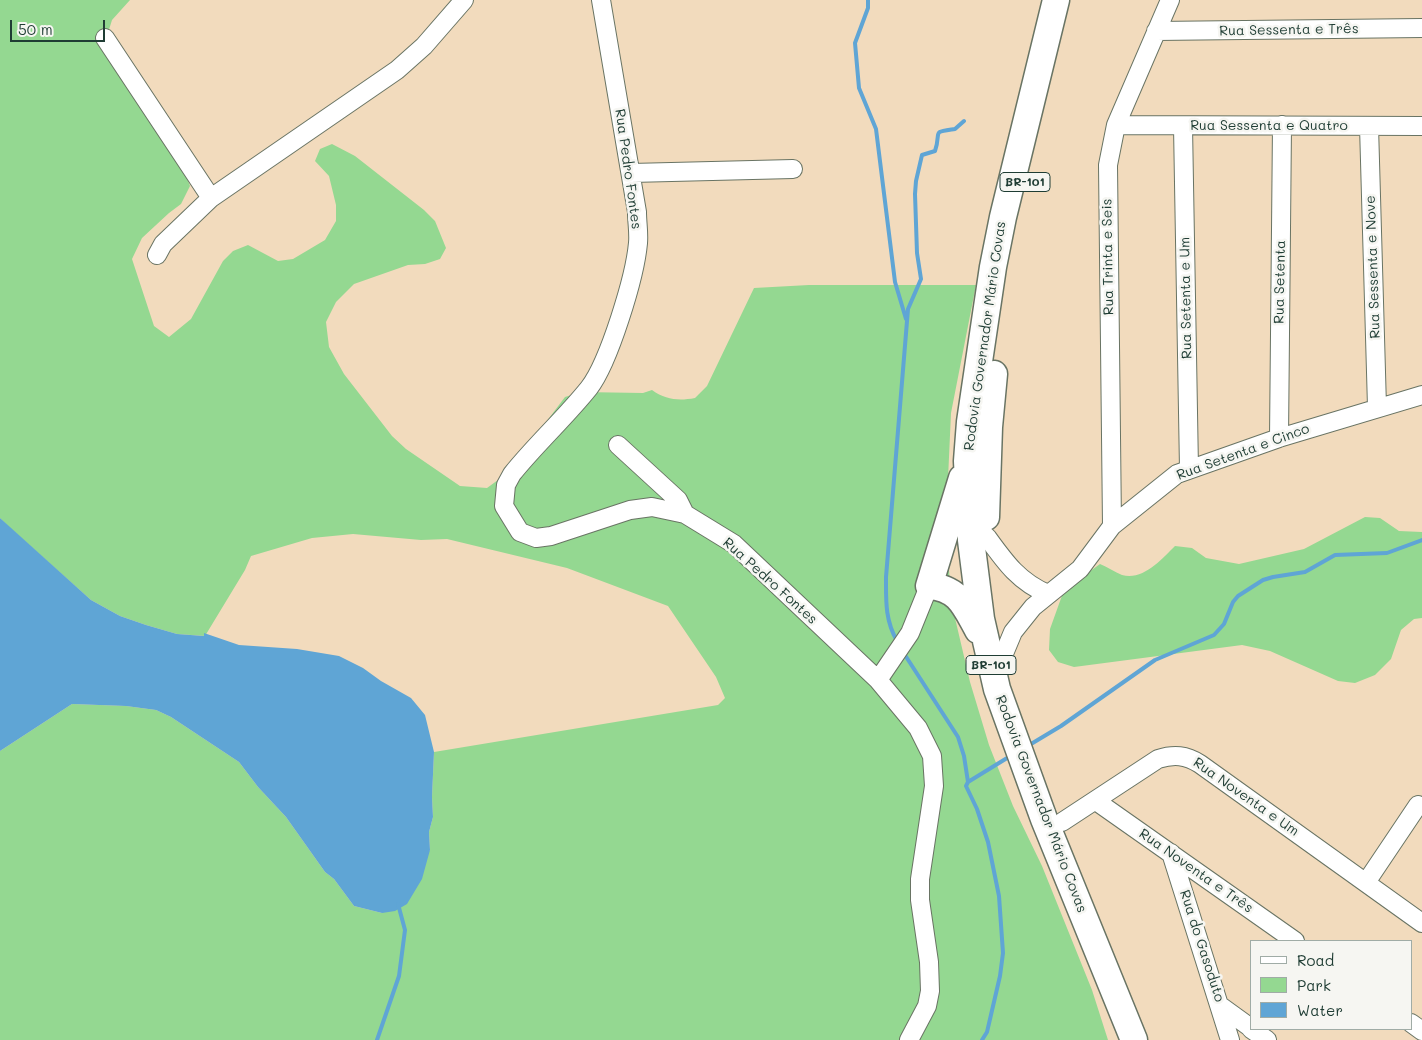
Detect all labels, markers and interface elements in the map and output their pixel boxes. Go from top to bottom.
scale bar [12,10,108,42]
text: 50 m [18,19,53,39]
street label: Rua Sessenta e Três [1219,20,1359,40]
street label: Rua Pedro Fontes [611,108,645,230]
street label: Rua Sessenta e Quatro [1190,118,1348,134]
road number: BR-101 [1000,172,1050,192]
street label: Rua Sessenta e Nove [1362,195,1384,339]
street label: Rua Trinta e Seis [1099,198,1117,316]
street label: Rodovia Governador Mário Covas [961,220,1009,452]
street label: Rua Setenta e Um [1177,237,1195,359]
street label: Rua Setenta [1271,240,1289,324]
street label: Rua Setenta e Cinco [1174,420,1312,484]
street label: Rua Pedro Fontes [719,534,821,628]
road number: BR-101 [966,656,1016,674]
street label: Rodovia Governador Mário Covas [992,693,1090,915]
street label: Rua Noventa e Um [1190,754,1302,840]
street label: Rua Noventa e Três [1136,825,1256,917]
street label: Rua do Gasoduto [1176,888,1228,1004]
legend [1250,940,1412,1030]
text: Road [1297,950,1334,970]
text: Park [1297,975,1331,995]
text: Water [1297,1000,1343,1020]

